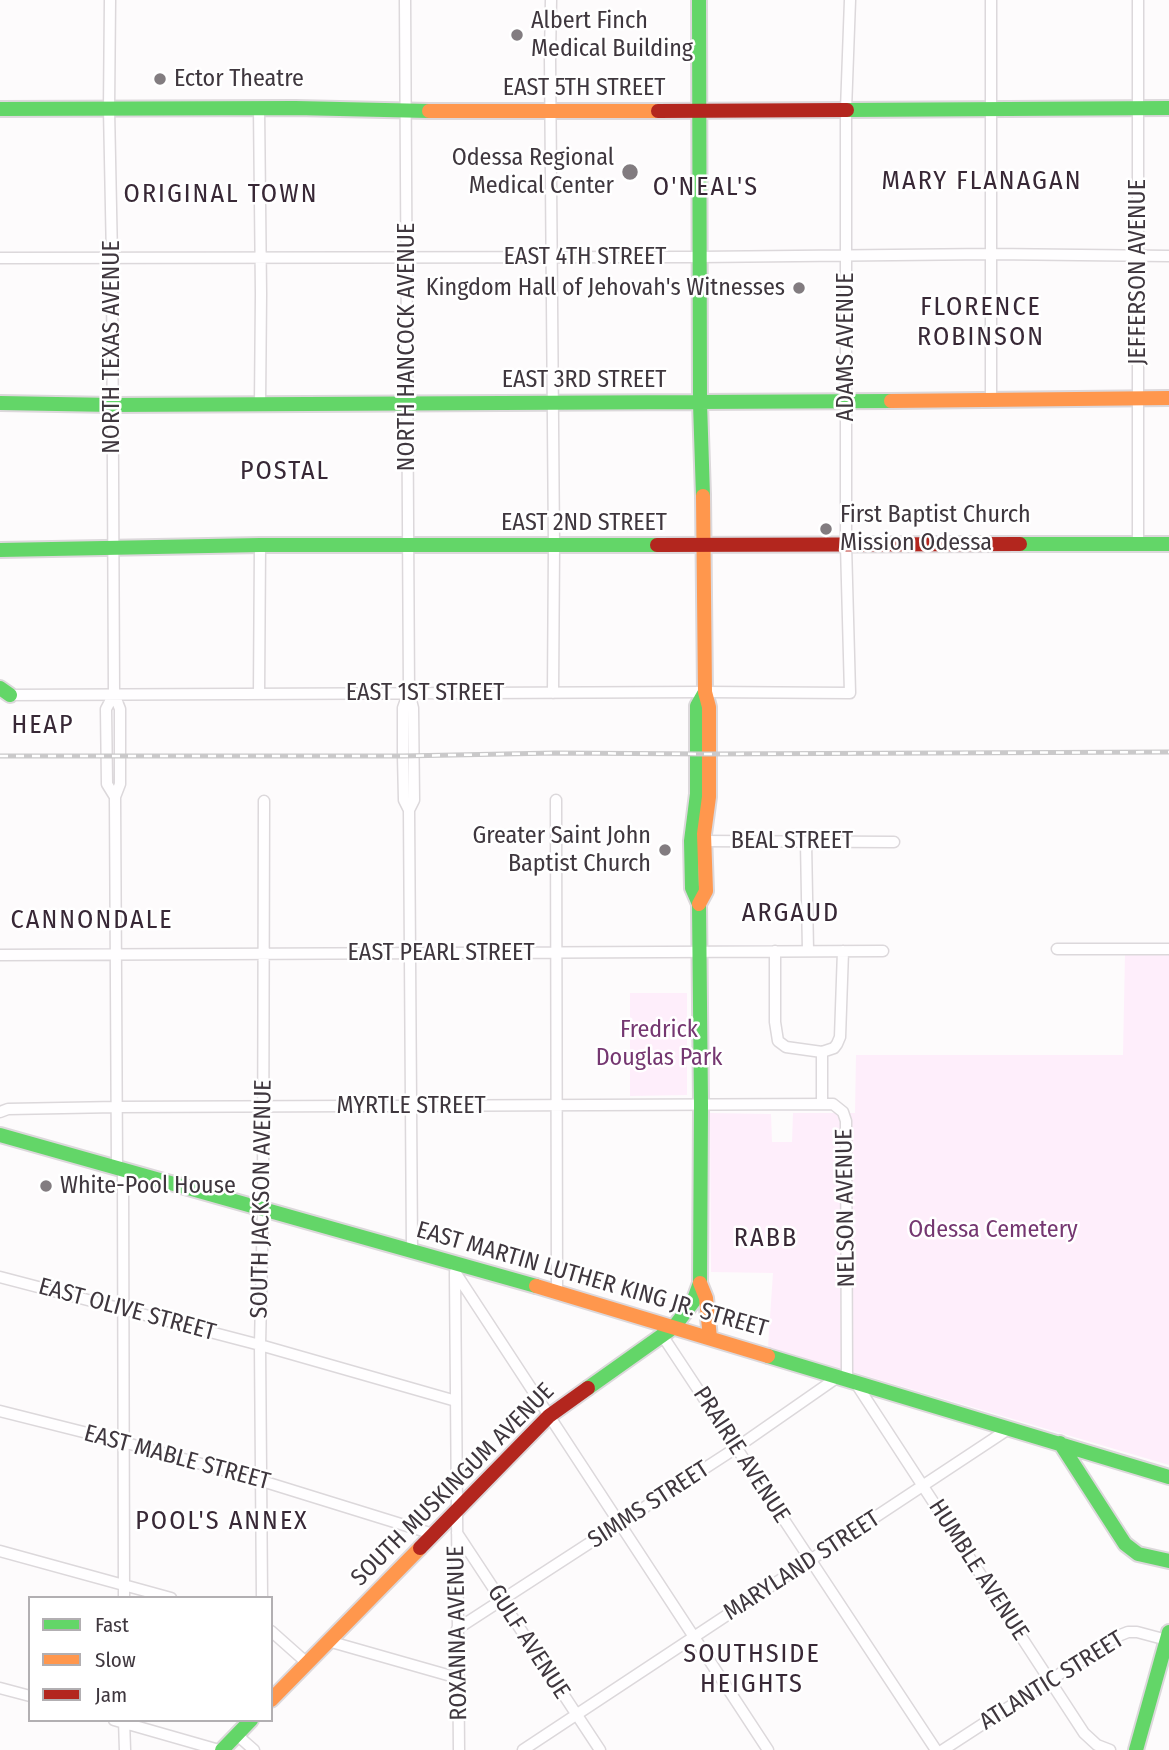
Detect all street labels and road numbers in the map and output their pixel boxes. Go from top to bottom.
street label: EAST 5TH STREET [503,74,665,102]
street label: JEFFERSON AVENUE [1124,179,1152,365]
street label: NORTH HANCOCK AVENUE [393,223,421,471]
street label: NORTH TEXAS AVENUE [98,240,126,454]
street label: EAST 4TH STREET [504,243,666,271]
street label: ADAMS AVENUE [832,273,860,421]
street label: EAST 3RD STREET [502,366,666,394]
street label: EAST 2ND STREET [501,509,667,537]
street label: EAST 1ST STREET [346,679,504,707]
street label: BEAL STREET [731,827,853,855]
street label: EAST PEARL STREET [348,939,534,967]
street label: SOUTH JACKSON AVENUE [246,1079,278,1319]
street label: MYRTLE STREET [336,1092,486,1120]
street label: NELSON AVENUE [830,1128,862,1288]
street label: EAST MARTIN LUTHER KING JR. STREET [413,1216,771,1344]
street label: EAST OLIVE STREET [35,1272,219,1348]
street label: SOUTH MUSKINGUM AVENUE [346,1378,560,1592]
street label: PRAIRIE AVENUE [686,1382,796,1528]
street label: EAST MABLE STREET [81,1419,273,1497]
street label: SIMMS STREET [583,1455,715,1555]
street label: HUMBLE AVENUE [922,1494,1034,1646]
street label: MARYLAND STREET [718,1505,886,1627]
street label: ROXANNA AVENUE [442,1545,474,1721]
street label: GULF AVENUE [480,1579,576,1705]
street label: ATLANTIC STREET [974,1625,1130,1737]

